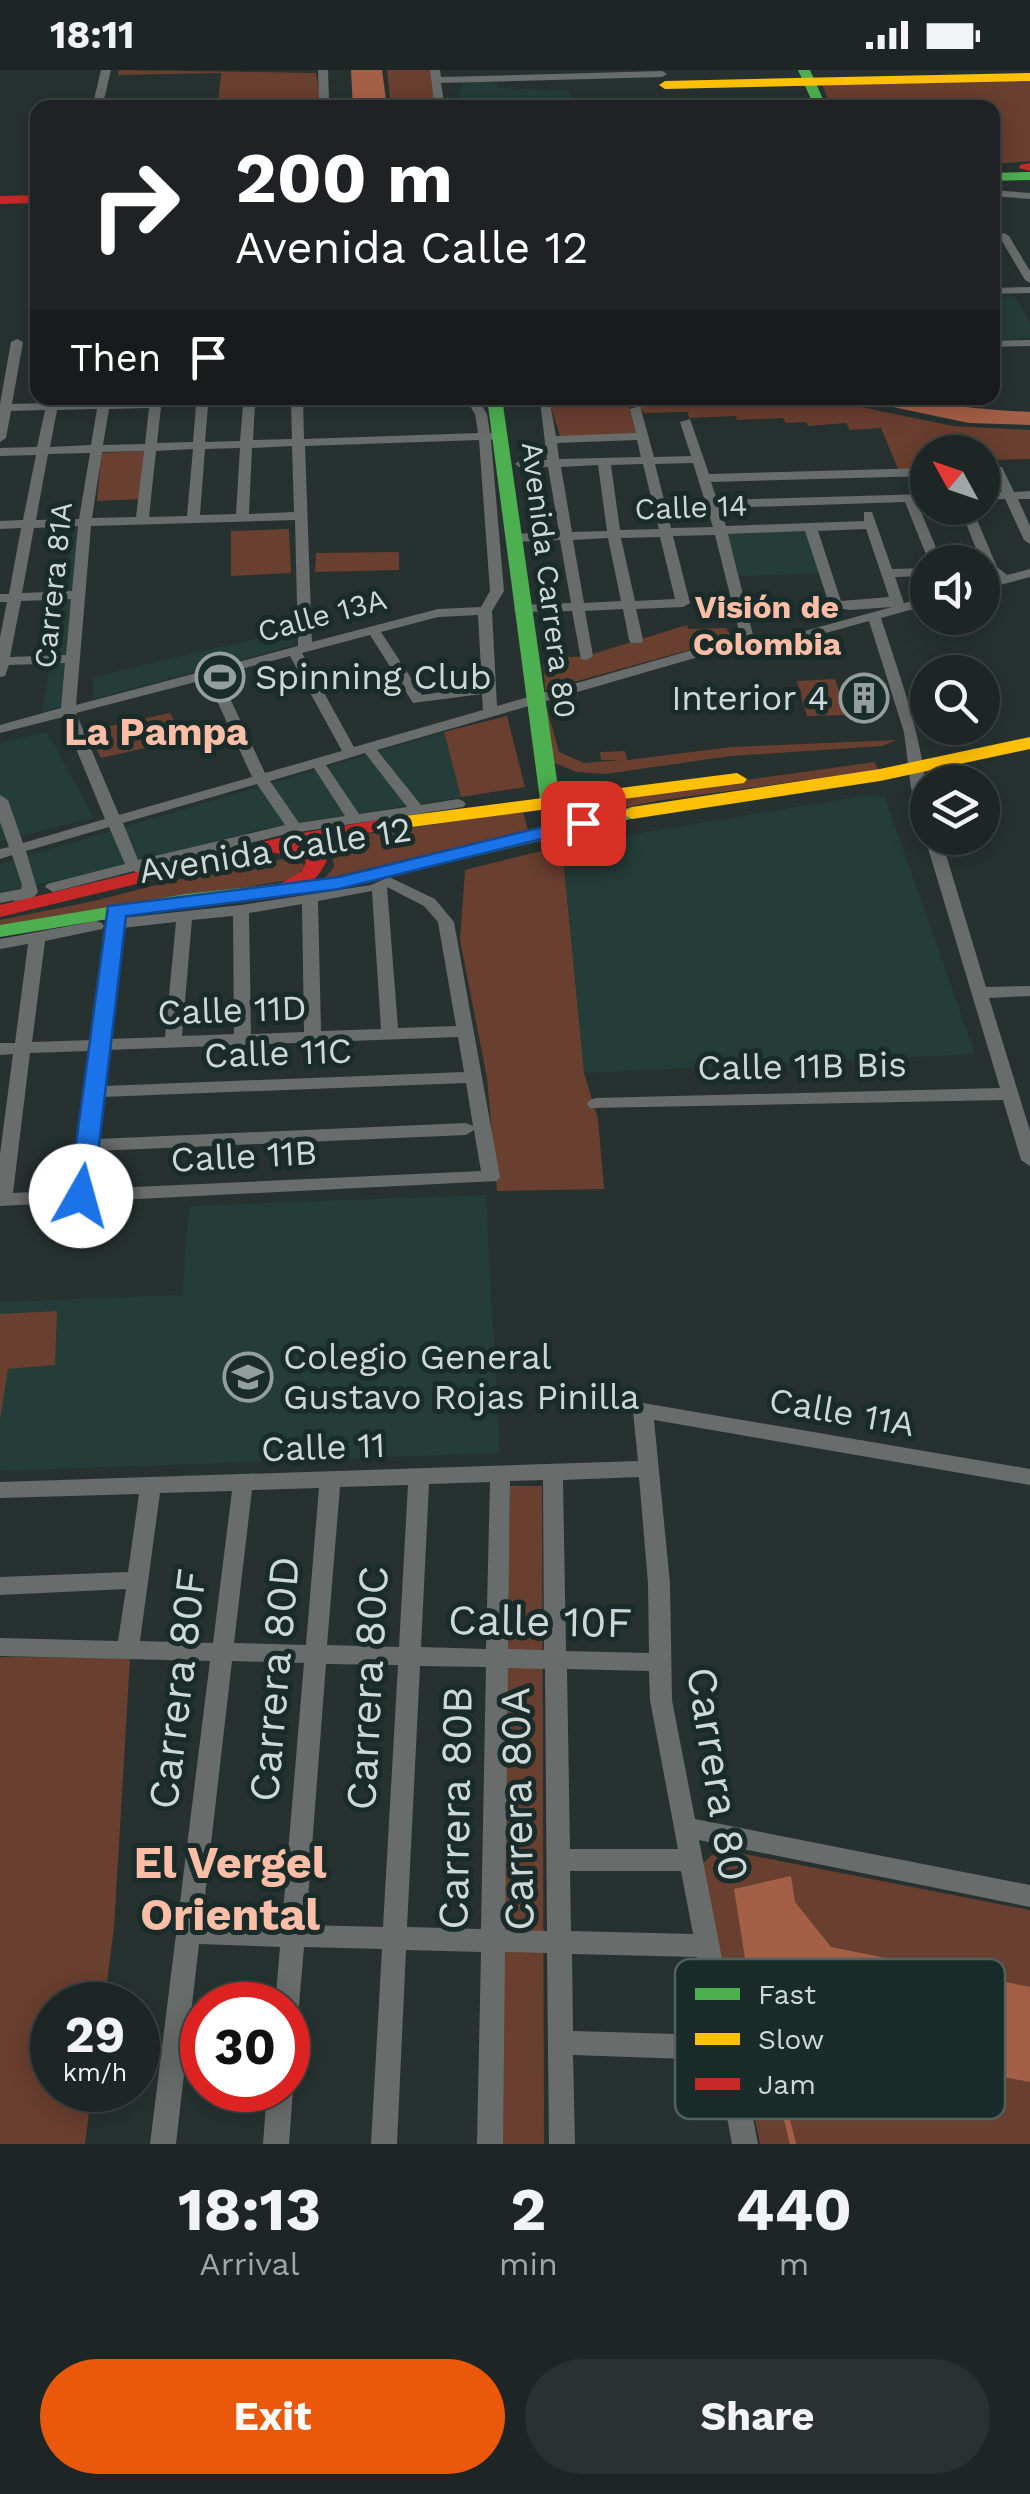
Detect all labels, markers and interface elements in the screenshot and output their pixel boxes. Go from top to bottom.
text: 18:11 [50,13,134,57]
text: 200 m [235,137,453,219]
icon: right [70,140,200,270]
text: Avenida Calle 12 [235,221,588,274]
icon: arrive [181,330,236,385]
text: Then [70,336,161,380]
north arrow [910,435,1000,525]
map controls [910,435,1000,855]
street label: Avenida Carrera 80 [515,440,583,720]
street label: Calle 14 [634,488,748,526]
street label: Carrera 81A [27,500,79,670]
button: sound [910,545,1000,635]
street label: Calle 13A [254,581,390,649]
district label: Visión de Colombia [693,588,842,663]
sports icon: Spinning Club [194,651,246,703]
button: search [910,655,1000,745]
place label: Spinning Club [255,656,492,698]
building icon: Interior 4 [838,672,890,724]
place label: Interior 4 [671,677,829,719]
district label: La Pampa [64,710,248,754]
button: layers [910,765,1000,855]
pin [541,781,626,866]
icon: arrive [556,796,611,851]
street label: Avenida Calle 12 [136,808,414,892]
street label: Calle 11D [157,986,307,1034]
street label: Calle 11C [203,1029,353,1077]
street label: Calle 11B Bis [697,1043,907,1089]
street label: Calle 11B [170,1131,318,1181]
position arrow [29,1144,133,1248]
place label: Colegio General Gustavo Rojas Pinilla [283,1336,639,1418]
school or university icon: Colegio General Gustavo Rojas Pinilla [222,1351,274,1403]
street label: Calle 11A [766,1379,918,1445]
street label: Calle 11 [260,1424,386,1470]
street label: Carrera 80D [239,1554,309,1804]
street label: Carrera 80C [336,1564,398,1812]
street label: Carrera 80F [138,1566,216,1812]
street label: Calle 10F [448,1595,632,1647]
street label: Carrera 80 [677,1663,759,1885]
street label: Carrera 80B [428,1686,482,1930]
street label: Carrera 80A [490,1687,544,1931]
district label: El Vergel Oriental [133,1836,327,1941]
legend [675,1959,1005,2119]
text: Fast [758,1978,816,2011]
speed limit sign: 30 [180,1982,310,2112]
text: 29 [65,2005,125,2064]
text: Slow [758,2023,824,2056]
text: km/h [63,2058,127,2087]
text: Jam [758,2068,816,2101]
text: 18:13 [178,2174,321,2245]
text: 2 [511,2174,546,2245]
text: 440 [736,2174,852,2245]
text: Arrival [200,2245,299,2283]
text: min [499,2245,558,2283]
text: m [779,2245,809,2283]
button: Exit [40,2359,505,2474]
button: Share [525,2359,990,2474]

